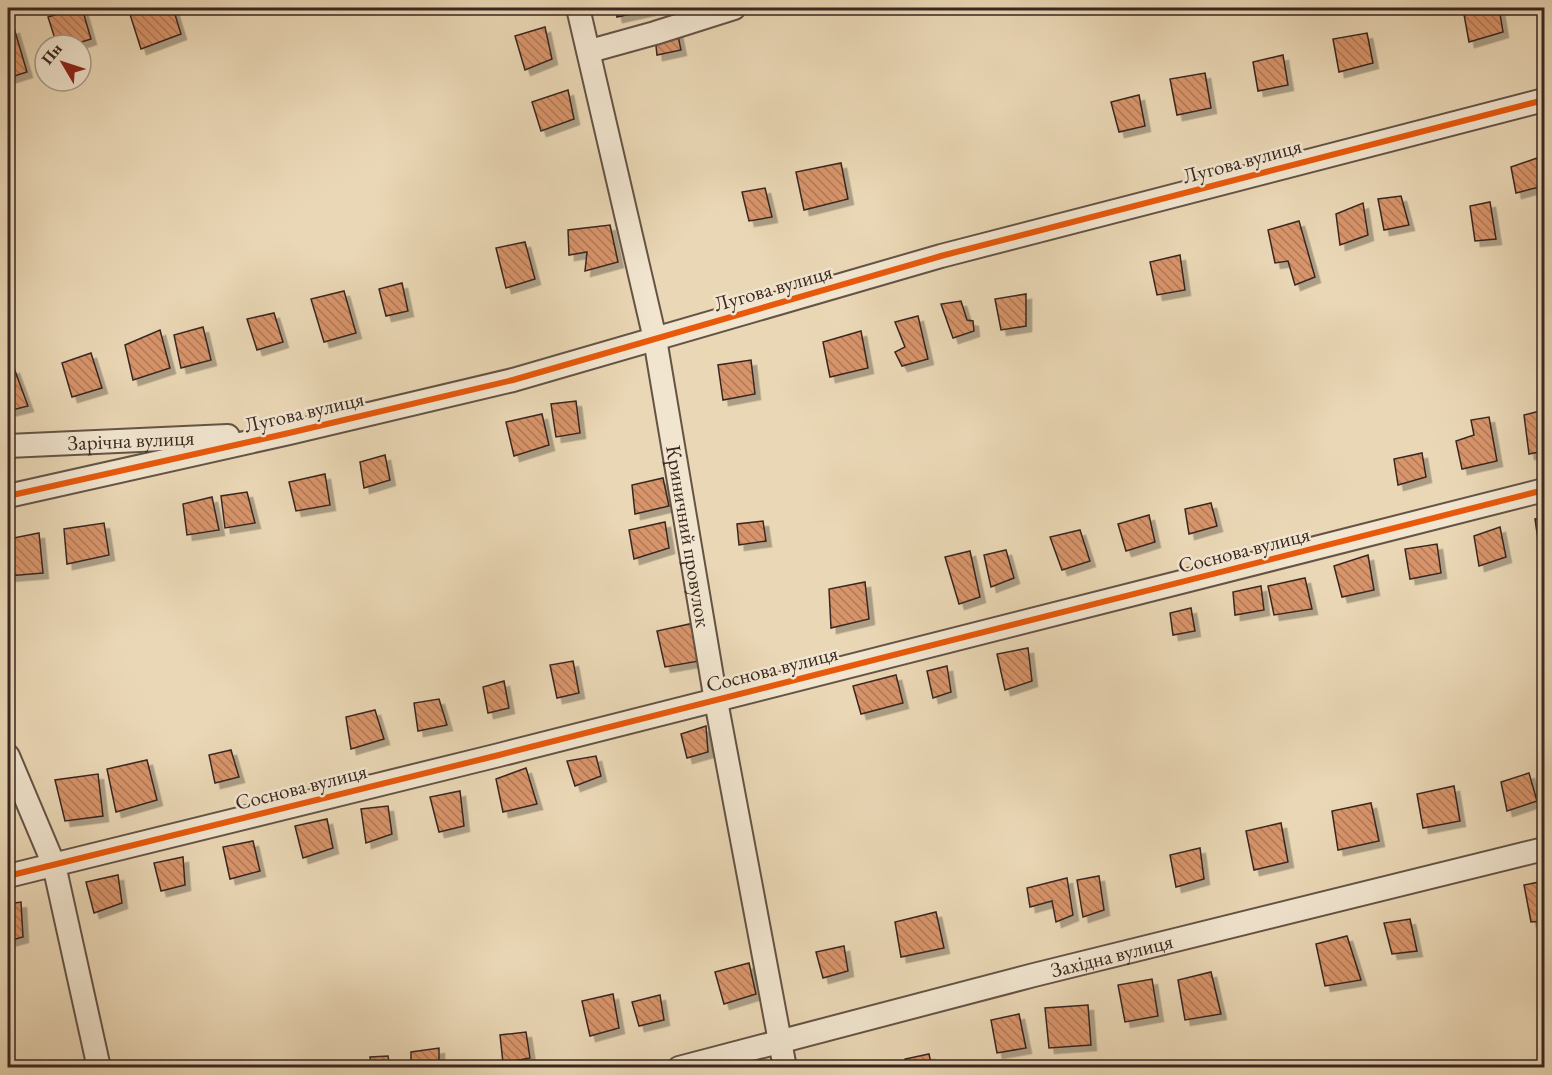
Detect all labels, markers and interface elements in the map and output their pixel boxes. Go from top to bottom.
north arrow [33,33,93,93]
text: Пн [37,39,67,69]
street label: Лугова вулиця [1179,132,1304,189]
street label: Лугова вулиця [710,258,835,317]
street label: Лугова вулиця [241,385,366,438]
street label: Зарічна вулиця [67,424,195,456]
street label: Криничний провулок [660,443,717,629]
street label: Соснова вулиця [1175,520,1313,579]
street label: Соснова вулиця [703,639,841,698]
street label: Соснова вулиця [232,757,370,816]
street label: Західна вулиця [1048,927,1176,983]

